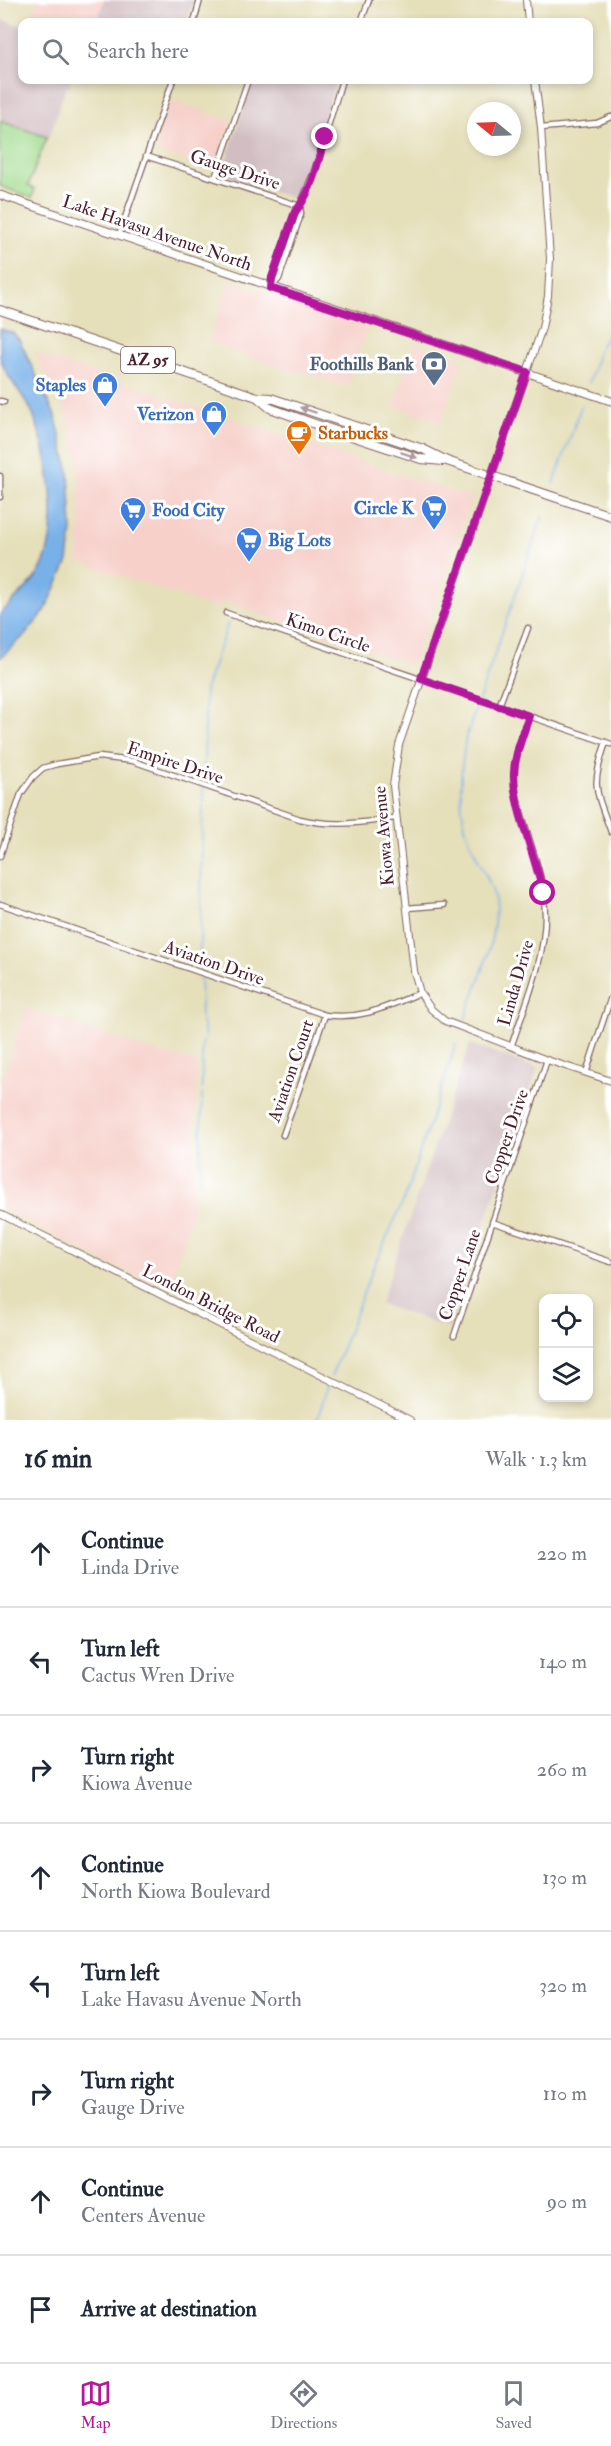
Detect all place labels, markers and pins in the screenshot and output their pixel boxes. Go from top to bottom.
bank icon: Foothills Bank [419,349,449,387]
place label: Foothills Bank [309,353,414,376]
shop icon: Staples [90,370,120,408]
place label: Staples [36,374,86,397]
shop icon: Verizon [199,399,229,437]
place label: Verizon [136,403,195,426]
cafe icon: Starbucks [284,418,314,456]
place label: Starbucks [318,422,388,445]
supermarket icon: Circle K [419,493,449,531]
supermarket icon: Food City [118,495,148,533]
place label: Circle K [354,497,415,520]
place label: Food City [152,499,225,522]
supermarket icon: Big Lots [234,525,264,563]
place label: Big Lots [268,529,331,552]

